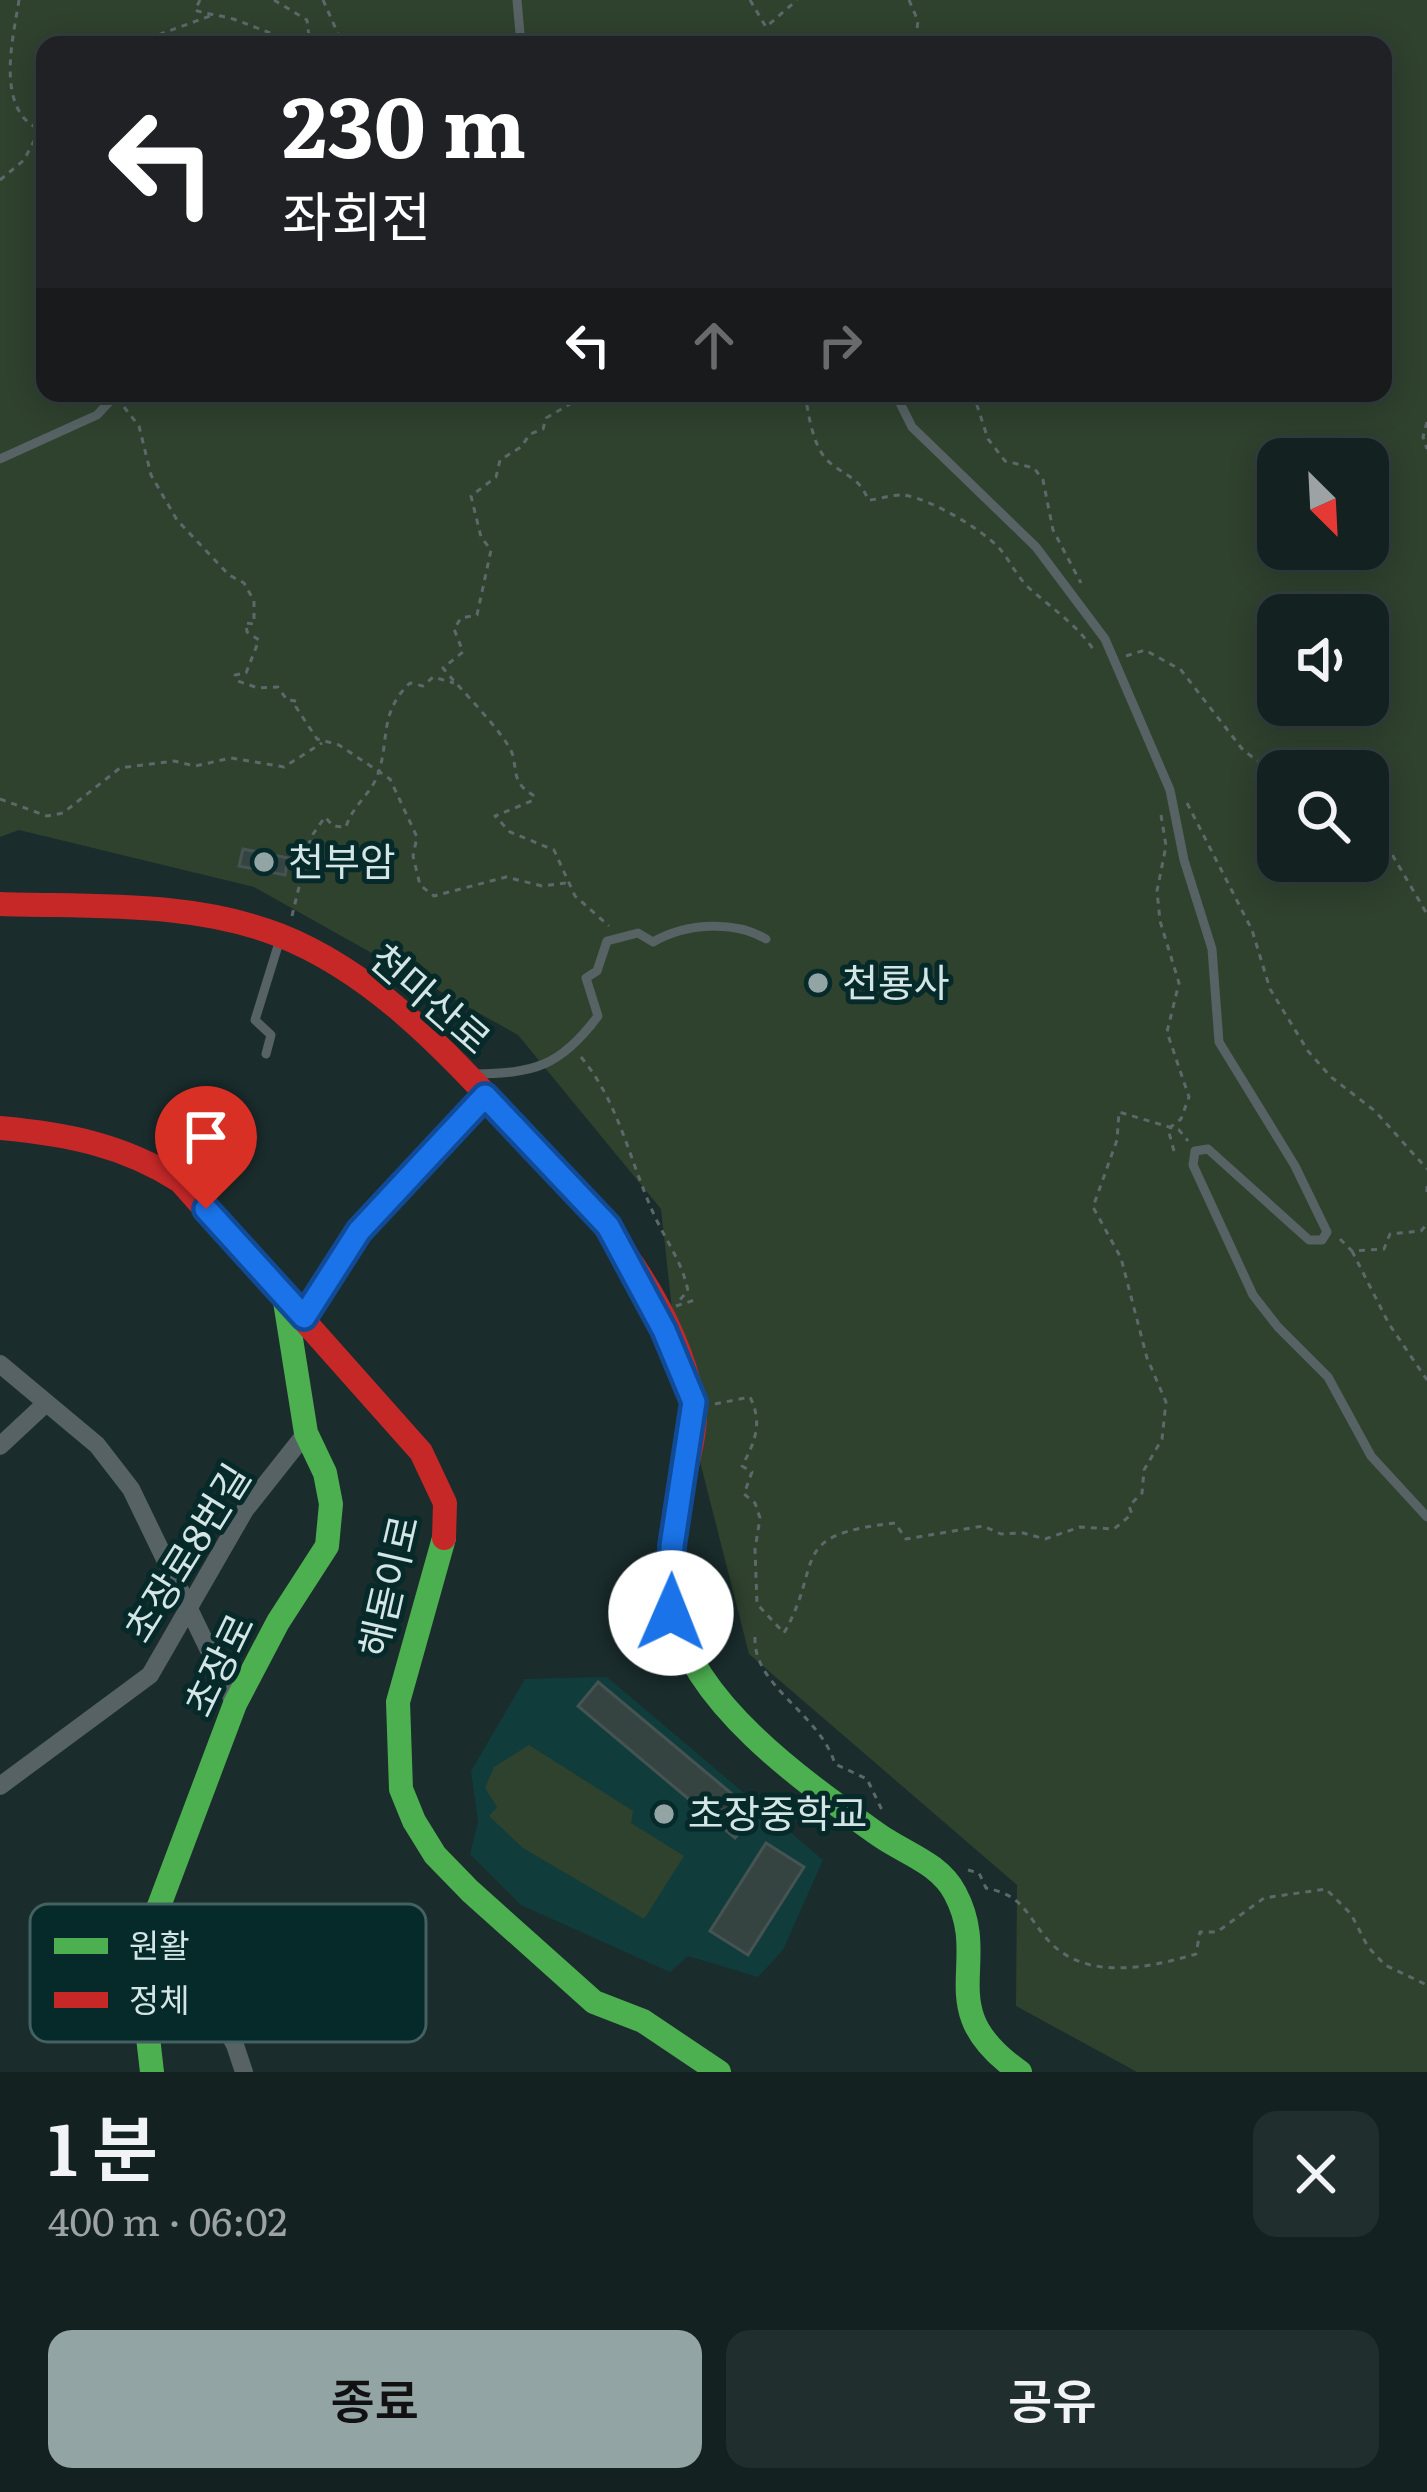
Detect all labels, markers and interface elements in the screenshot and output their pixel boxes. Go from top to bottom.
text: 230 m [282,59,526,184]
icon: left [84,84,240,240]
text: 좌회전 [282,173,431,254]
icon: left [555,312,621,378]
icon: ahead [681,312,747,378]
icon: right [807,312,873,378]
north arrow [1257,438,1389,570]
map controls [1257,438,1389,882]
button: sound [1257,594,1389,726]
button: search [1257,750,1389,882]
place label: 천부암 [288,830,396,888]
marker: 천부암 [251,849,277,875]
street label: 천마산로 [359,928,505,1066]
place label: 천룡사 [842,951,950,1009]
marker: 천룡사 [805,970,831,996]
pin [155,1086,257,1209]
icon: arrive [173,1104,239,1170]
street label: 초장로8번길 [107,1451,262,1652]
street label: 해돋이로 [342,1509,430,1662]
position arrow [608,1550,734,1676]
street label: 초장로 [167,1603,266,1725]
place label: 초장중학교 [688,1782,867,1840]
marker: 초장중학교 [651,1801,677,1827]
legend [30,1904,426,2042]
text: 원활 [129,1919,190,1968]
text: 정체 [129,1973,190,2022]
text: 1 분 [48,2091,158,2198]
button: close [1253,2111,1379,2237]
text: 400 m · 06:02 [48,2190,287,2248]
button: 종료 [48,2330,702,2468]
button: 공유 [726,2330,1379,2468]

